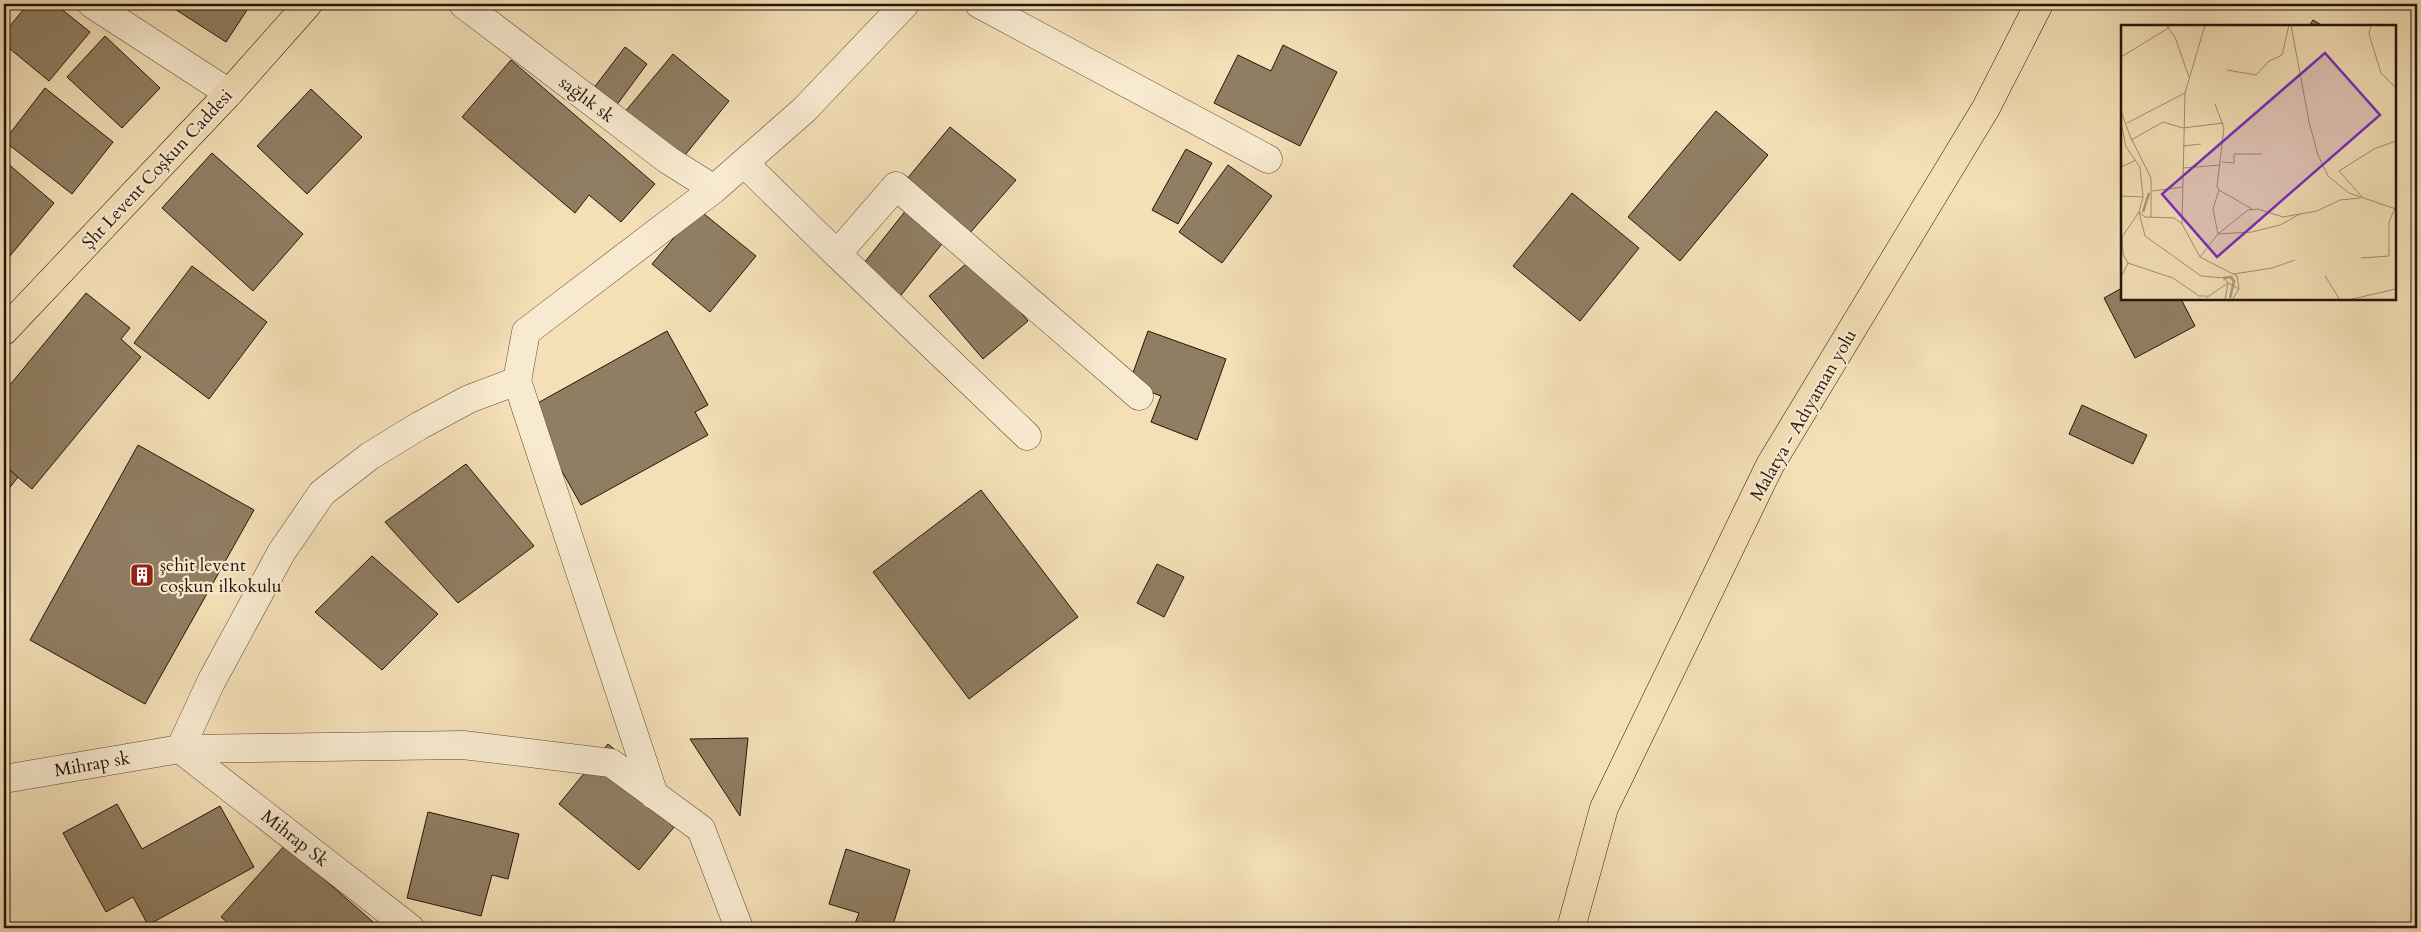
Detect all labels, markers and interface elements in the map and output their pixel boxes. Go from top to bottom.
inset map [2121,25,2396,300]
street label: sağlık sk [554,70,620,129]
street label: Şht Levent Coşkun Caddesi [76,84,238,255]
street label: Malatya - Adıyaman yolu [1744,325,1863,506]
place label: şehit levent coşkun ilkokulu [160,553,282,599]
building icon: şehit levent coşkun ilkokulu [129,562,155,588]
street label: Mihrap sk [52,745,132,783]
street label: Mihrap Sk [256,804,334,873]

